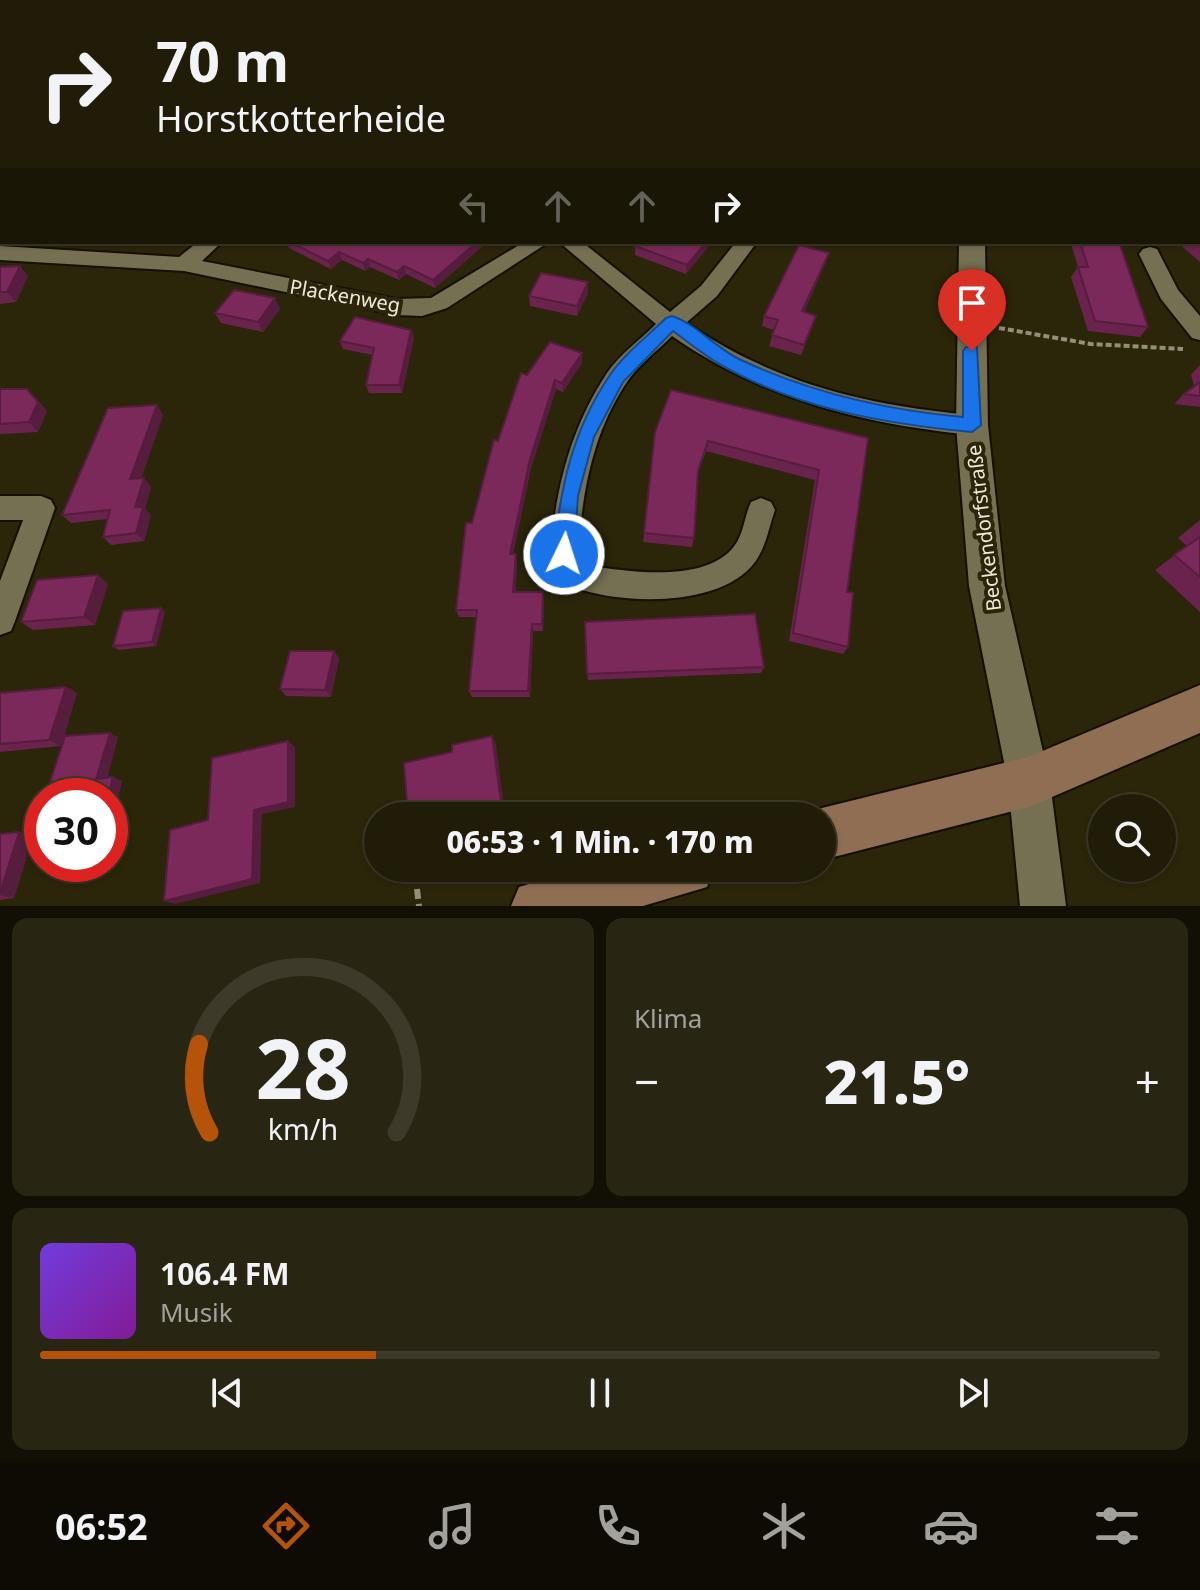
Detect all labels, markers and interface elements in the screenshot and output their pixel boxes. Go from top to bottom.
text: 70 m [156,22,289,98]
icon: right [24,32,128,136]
text: Horstkotterheide [156,94,446,143]
icon: left [452,184,496,228]
icon: ahead [536,184,580,228]
icon: ahead [620,184,664,228]
icon: right [704,184,748,228]
pin [938,269,1006,351]
street label: Plackenweg [288,273,402,319]
icon: arrive [950,281,994,325]
street label: Beckendorfstraße [960,443,1007,613]
position arrow [522,512,606,596]
speed limit sign: 30 [24,778,128,882]
map controls [1088,794,1176,882]
button: search [1088,794,1176,882]
text: 06:53 · 1 Min. · 170 m [446,821,754,862]
text: Klima [634,1000,702,1036]
text: 28 [255,1010,351,1123]
text: 21.5° [824,1040,970,1122]
text: − [634,1051,659,1111]
text: + [1135,1051,1160,1111]
text: km/h [268,1109,338,1148]
text: 106.4 FM [160,1253,290,1294]
text: Musik [160,1294,233,1330]
icon: previous [205,1371,249,1415]
icon: pause [578,1371,622,1415]
icon: next [951,1371,995,1415]
icon: directions [258,1498,314,1554]
icon: music [424,1498,480,1554]
icon: phone [590,1498,646,1554]
icon: climate [756,1498,812,1554]
icon: car [923,1498,979,1554]
icon: filters [1089,1498,1145,1554]
text: 06:52 [55,1502,148,1551]

